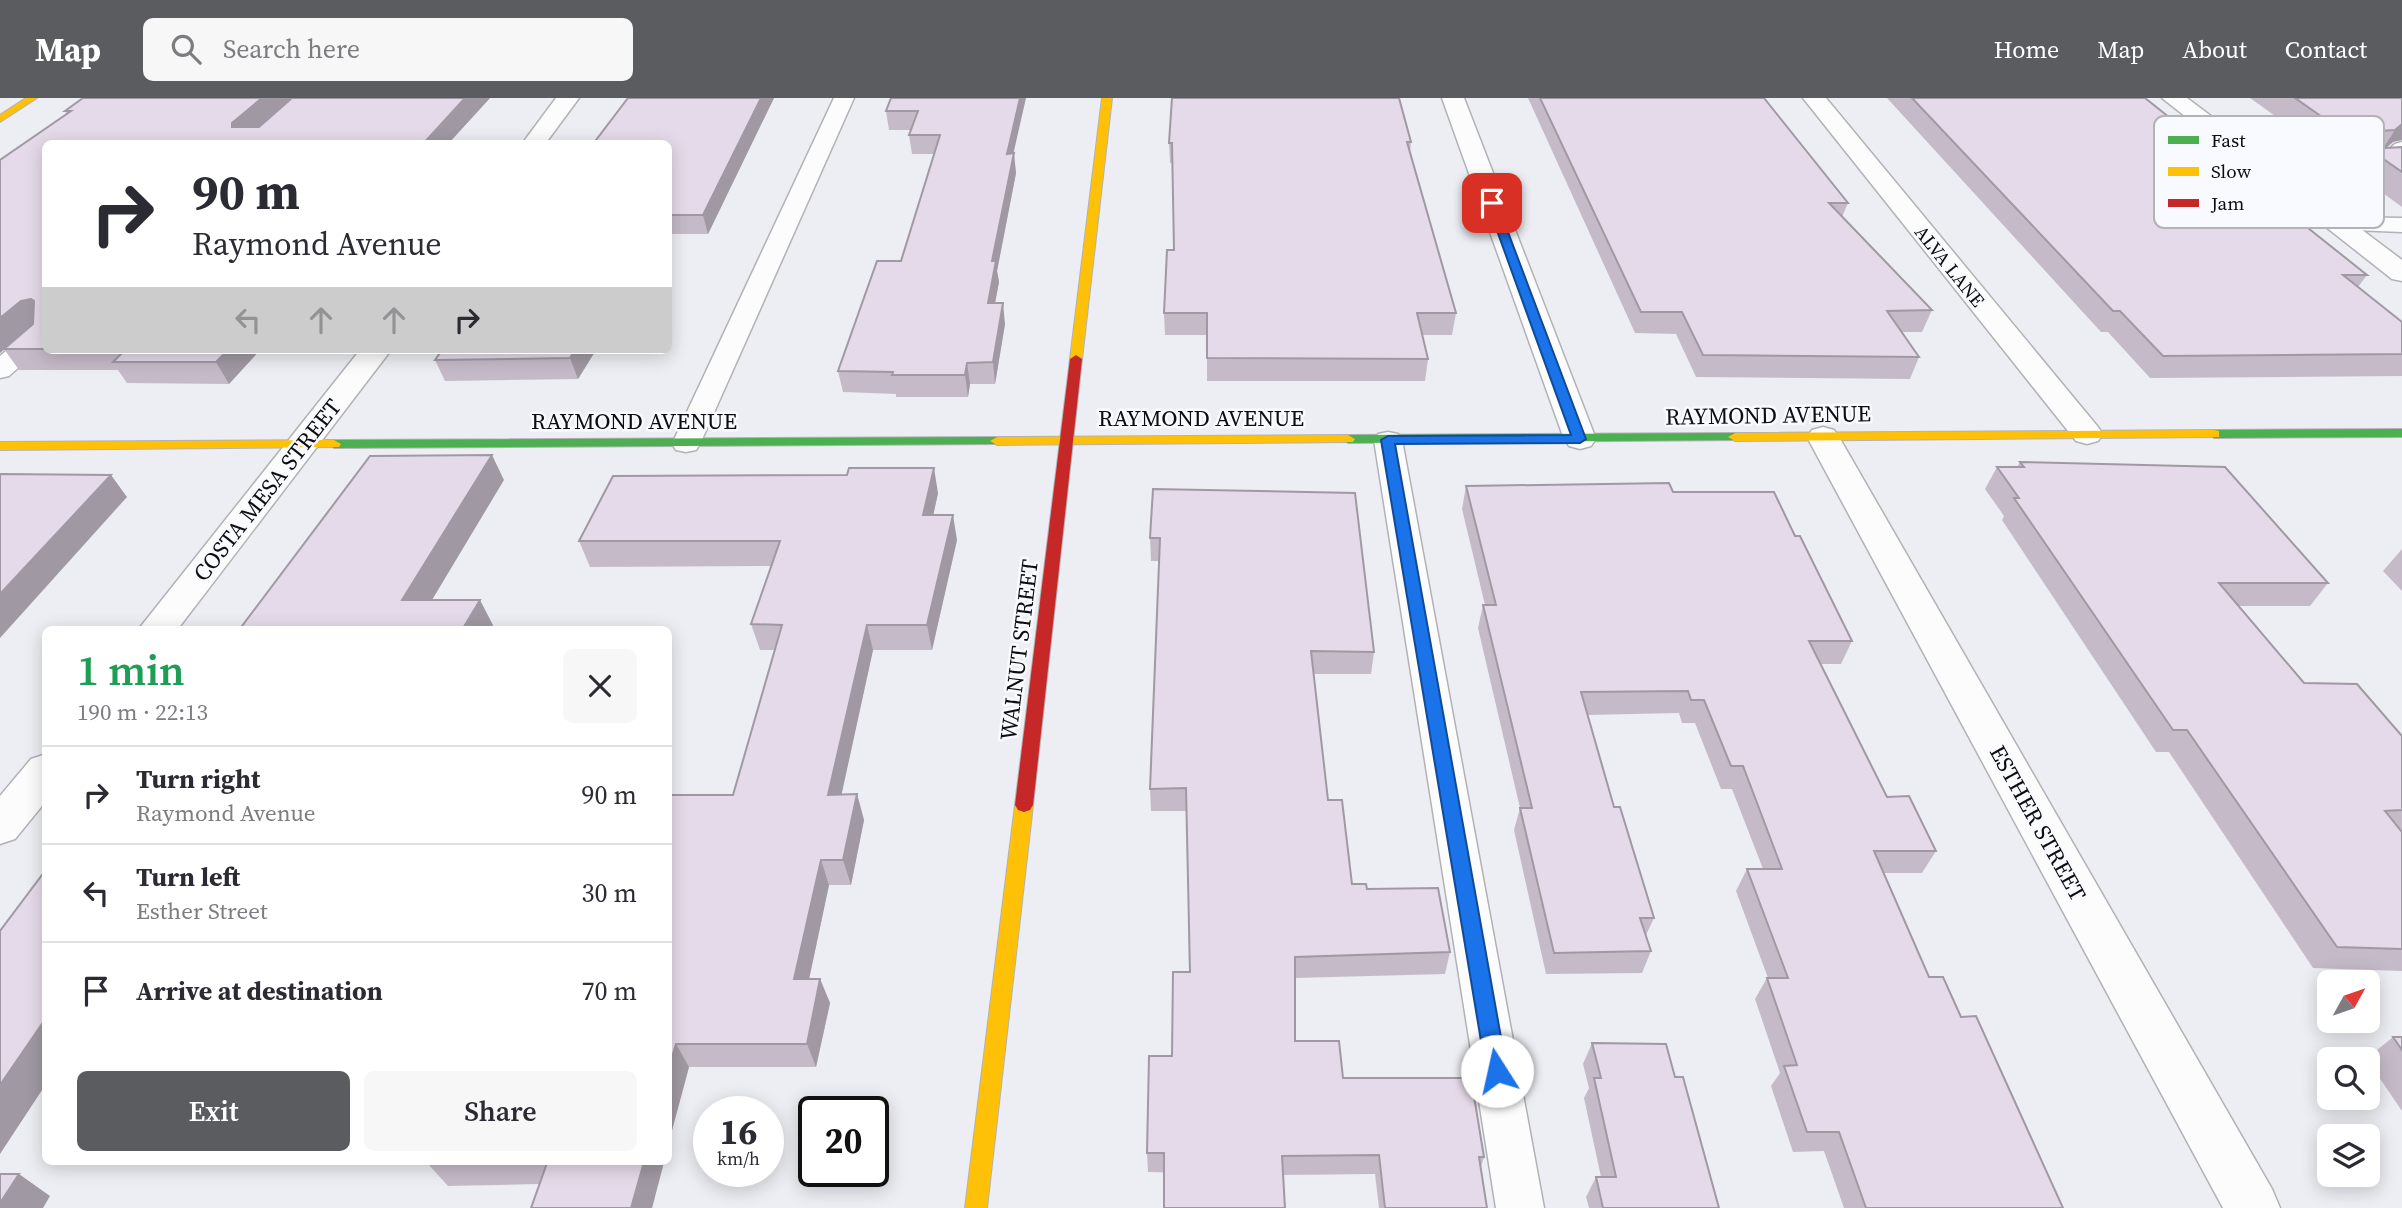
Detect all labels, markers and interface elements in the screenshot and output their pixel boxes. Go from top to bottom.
search box [143,18,633,81]
text: Map [35,27,101,72]
icon: search [167,30,205,68]
text: Search here [223,31,360,67]
text: Home [1994,33,2059,66]
text: Map [2097,33,2144,66]
text: About [2182,33,2247,66]
text: Contact [2285,33,2367,66]
legend [2154,116,2384,228]
text: Fast [2211,127,2246,153]
text: 90 m [192,158,300,225]
text: Slow [2211,158,2252,184]
icon: right [77,168,168,259]
pin [1462,173,1522,233]
icon: arrive [1473,184,1511,222]
text: Jam [2210,190,2244,216]
street label: ALVA LANE [1909,220,1991,312]
text: Raymond Avenue [192,222,442,266]
icon: left [229,301,267,339]
icon: ahead [302,301,340,339]
icon: ahead [375,301,413,339]
icon: right [448,301,486,339]
street label: COSTA MESA STREET [185,392,349,588]
street label: RAYMOND AVENUE [1665,397,1871,433]
street label: RAYMOND AVENUE [1098,402,1304,434]
street label: RAYMOND AVENUE [531,405,737,437]
street label: WALNUT STREET [992,558,1046,742]
text: 1 min [77,641,185,699]
button: close [563,649,637,723]
text: 190 m · 22:13 [77,696,208,728]
street label: ESTHER STREET [1982,739,2094,907]
text: Turn right [136,761,260,797]
icon: right [77,776,115,814]
text: 90 m [582,777,637,813]
text: Raymond Avenue [136,797,315,829]
text: Turn left [136,859,240,895]
icon: left [77,874,115,912]
text: 30 m [582,875,637,911]
text: Esther Street [136,895,267,927]
north arrow [2317,970,2380,1032]
map controls [2317,970,2380,1187]
icon: arrive [77,972,115,1010]
text: Arrive at destination [136,973,383,1009]
text: 70 m [582,973,637,1009]
position arrow [1460,1034,1534,1108]
button: search [2317,1047,2380,1110]
button: Exit [77,1071,350,1151]
button: Share [364,1071,637,1151]
speed limit sign: 20 [798,1096,889,1187]
text: 16 [720,1108,757,1156]
button: layers [2317,1124,2380,1187]
text: km/h [717,1146,760,1171]

